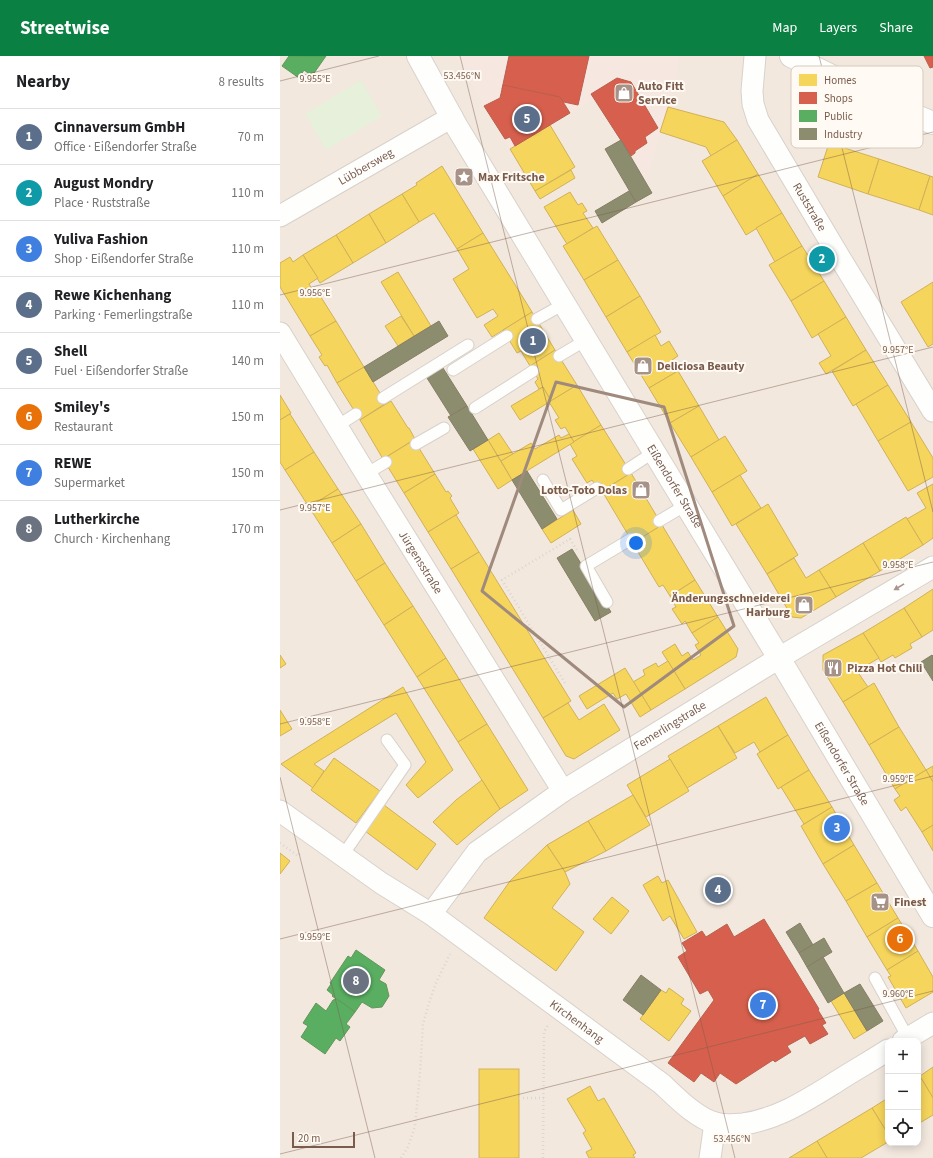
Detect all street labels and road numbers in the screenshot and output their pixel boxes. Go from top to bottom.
street label: Lübbersweg [335,144,397,189]
street label: Ruststraße [789,179,831,234]
street label: Eißendorfer Straße [643,441,707,531]
street label: Jürgensstraße [395,527,447,597]
street label: Femerlingstraße [630,696,709,754]
street label: Eißendorfer Straße [810,718,874,809]
street label: Kirchenhang [546,996,608,1047]

